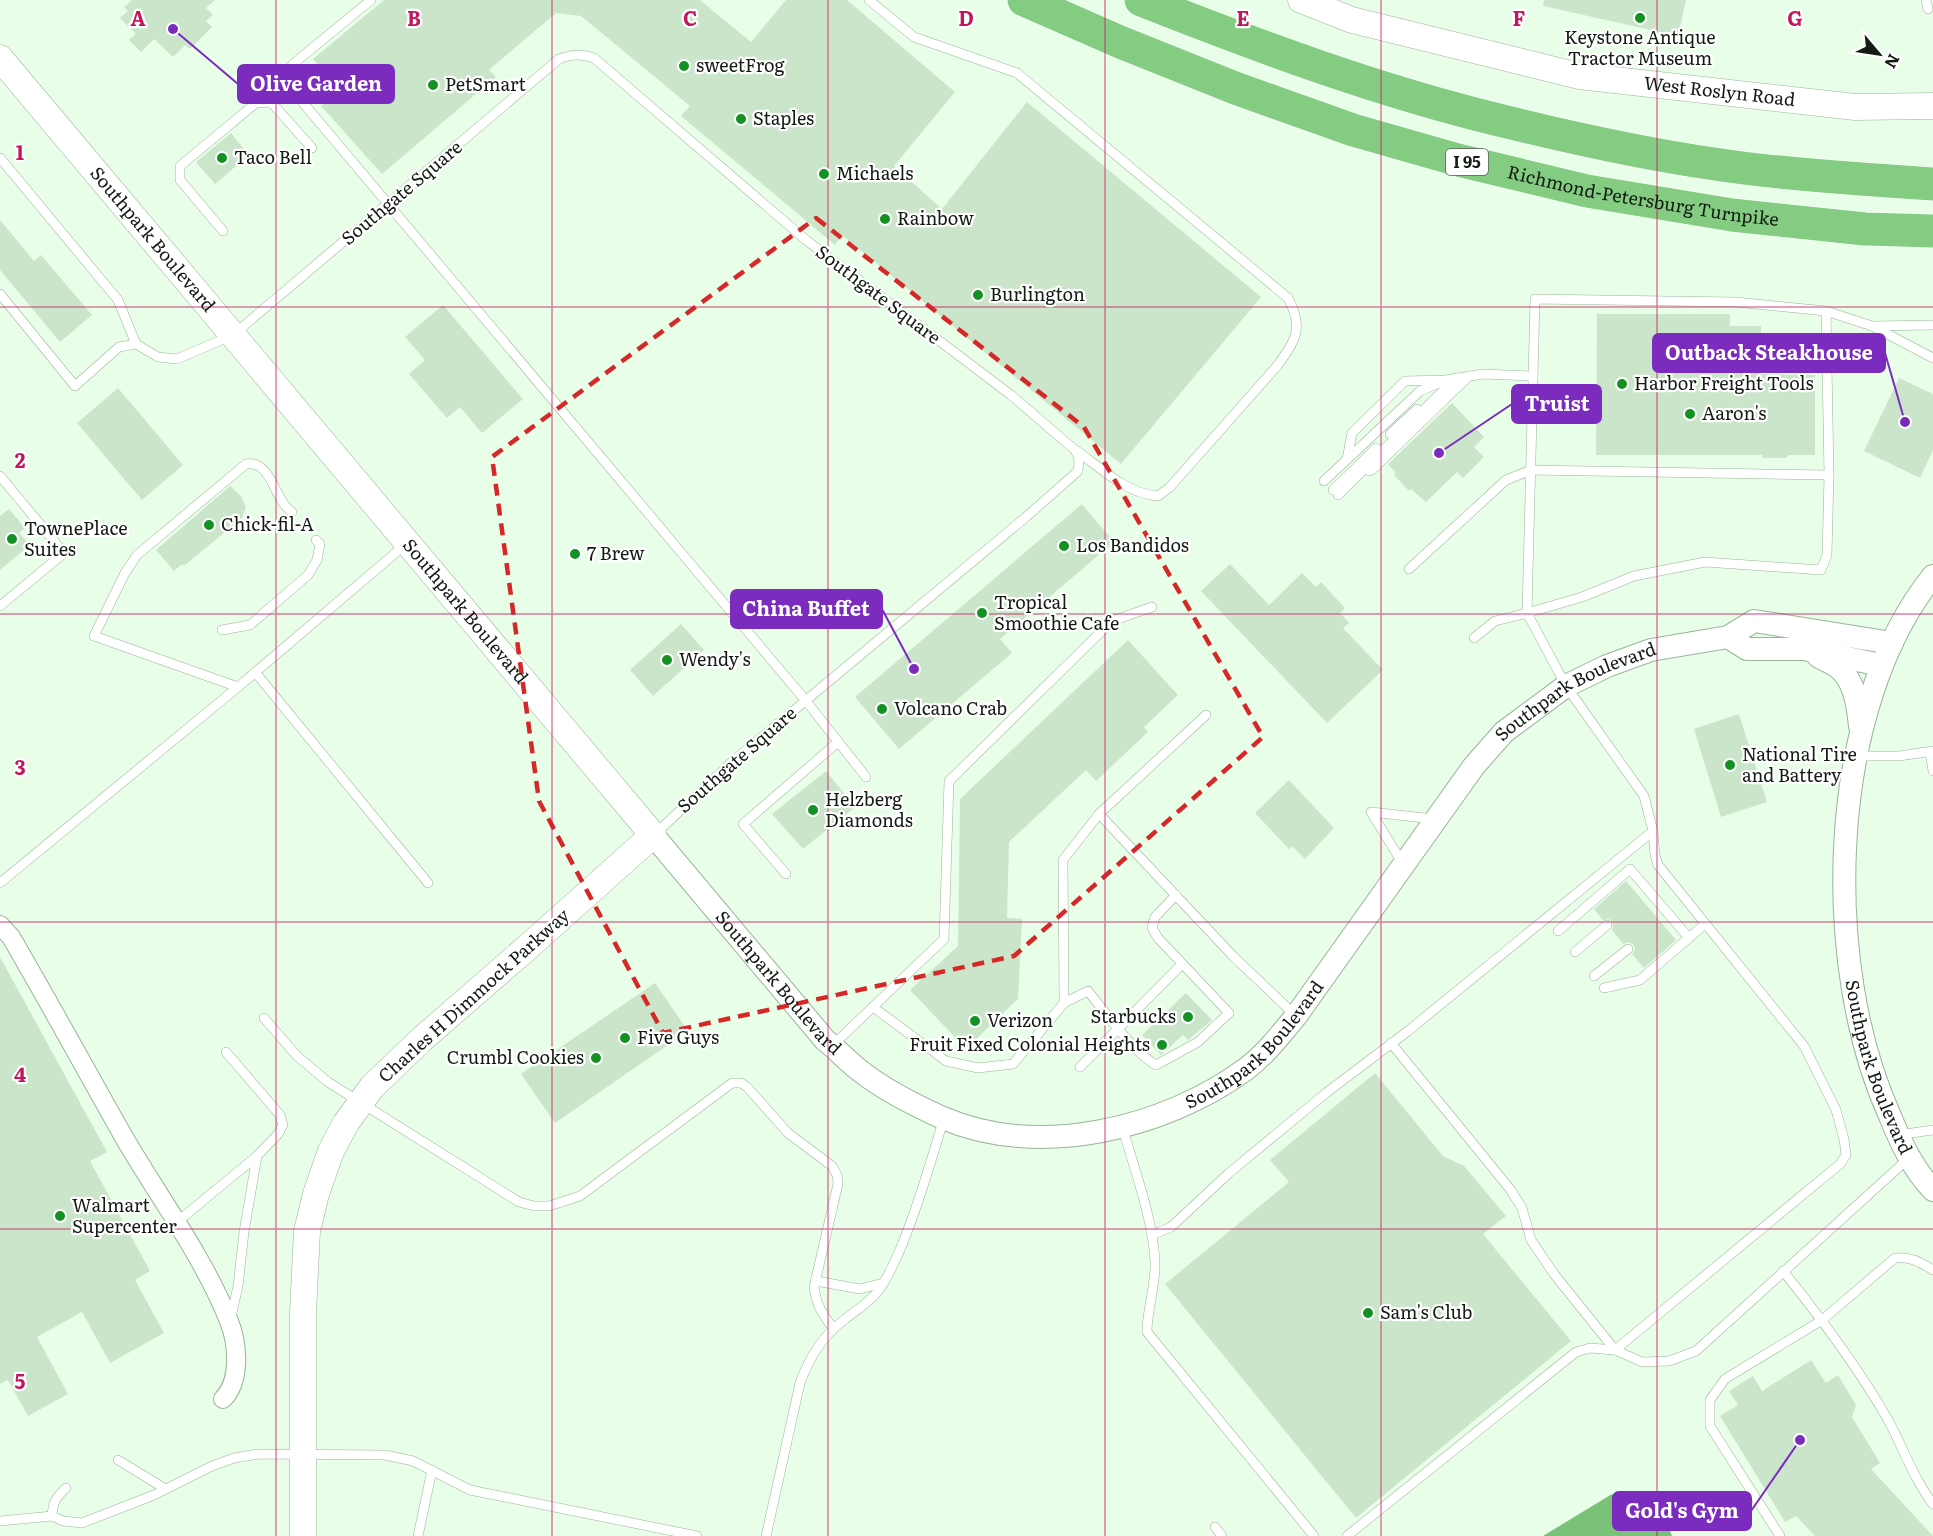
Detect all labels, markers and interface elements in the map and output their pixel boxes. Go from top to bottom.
text: A [130,2,146,32]
text: B [407,2,421,32]
text: C [683,2,697,32]
text: D [958,2,974,32]
text: E [1236,2,1250,32]
text: F [1513,2,1526,32]
text: G [1787,2,1803,32]
marker: Keystone Antique Tractor Museum [1633,11,1647,25]
place label: Keystone Antique Tractor Museum [1564,23,1716,71]
north arrow [1849,24,1909,84]
text: N [1879,50,1907,73]
place label: sweetFrog [696,51,786,78]
marker: sweetFrog [677,59,691,73]
callout: Olive Garden [238,65,394,103]
text: Olive Garden [250,67,382,97]
street label: West Roslyn Road [1643,68,1797,112]
place label: PetSmart [445,70,526,97]
marker: PetSmart [426,78,440,92]
place label: Staples [753,104,814,131]
marker: Staples [734,112,748,126]
street label: Southgate Square [335,133,467,251]
text: 1 [16,136,24,166]
place label: Taco Bell [234,143,312,170]
road number: I 95 [1446,149,1488,175]
marker: Taco Bell [215,151,229,165]
street label: Richmond-Petersburg Turnpike [1505,157,1780,232]
place label: Michaels [836,159,913,186]
street label: Southpark Boulevard [85,160,223,317]
marker: Michaels [817,167,831,181]
place label: Rainbow [897,204,974,231]
marker: Rainbow [878,212,892,226]
street label: Southgate Square [811,238,947,350]
place label: Burlington [990,280,1085,307]
marker: Burlington [971,288,985,302]
callout: Outback Steakhouse [1653,334,1885,372]
text: Outback Steakhouse [1665,336,1873,366]
place label: Harbor Freight Tools [1634,369,1814,396]
marker: Harbor Freight Tools [1615,377,1629,391]
callout: Truist [1512,385,1601,423]
text: Truist [1525,387,1590,417]
place label: Aaron's [1702,399,1766,426]
marker: Aaron's [1683,407,1697,421]
text: 2 [15,444,26,474]
place label: Chick-fil-A [221,510,314,537]
place label: TownePlace Suites [24,514,128,562]
marker: Chick-fil-A [202,518,216,532]
place label: Los Bandidos [1076,531,1189,558]
marker: TownePlace Suites [5,532,19,546]
street label: Southpark Boulevard [397,532,535,689]
place label: 7 Brew [587,539,645,566]
marker: Los Bandidos [1057,539,1071,553]
marker: 7 Brew [568,547,582,561]
place label: Tropical Smoothie Cafe [994,588,1119,636]
callout: China Buffet [731,590,882,628]
text: China Buffet [742,592,870,622]
marker: Tropical Smoothie Cafe [975,606,989,620]
street label: Southpark Boulevard [1487,634,1659,746]
place label: Wendy's [679,645,751,672]
marker: Wendy's [660,653,674,667]
place label: Volcano Crab [894,694,1007,721]
street label: Southgate Square [670,699,802,818]
marker: Volcano Crab [875,702,889,716]
place label: National Tire and Battery [1742,740,1857,788]
text: 3 [14,751,26,781]
marker: National Tire and Battery [1723,758,1737,772]
place label: Helzberg Diamonds [825,785,913,833]
marker: Helzberg Diamonds [806,803,820,817]
street label: Charles H Dimmock Parkway [371,901,575,1088]
street label: Southpark Boulevard [710,904,848,1060]
street label: Southpark Boulevard [1180,974,1329,1115]
street label: Southpark Boulevard [1840,978,1920,1159]
place label: Starbucks [1090,1002,1176,1029]
place label: Verizon [987,1006,1053,1033]
marker: Starbucks [1181,1010,1195,1024]
marker: Verizon [968,1014,982,1028]
place label: Five Guys [637,1023,719,1050]
place label: Fruit Fixed Colonial Heights [909,1030,1150,1057]
marker: Five Guys [618,1031,632,1045]
marker: Fruit Fixed Colonial Heights [1155,1038,1169,1052]
place label: Crumbl Cookies [447,1043,584,1070]
marker: Crumbl Cookies [589,1051,603,1065]
text: 4 [14,1058,26,1088]
place label: Walmart Supercenter [72,1191,177,1239]
marker: Walmart Supercenter [53,1209,67,1223]
place label: Sam's Club [1380,1298,1472,1325]
marker: Sam's Club [1361,1306,1375,1320]
text: 5 [15,1365,26,1395]
callout: Gold's Gym [1613,1492,1751,1530]
text: Gold's Gym [1625,1494,1739,1524]

